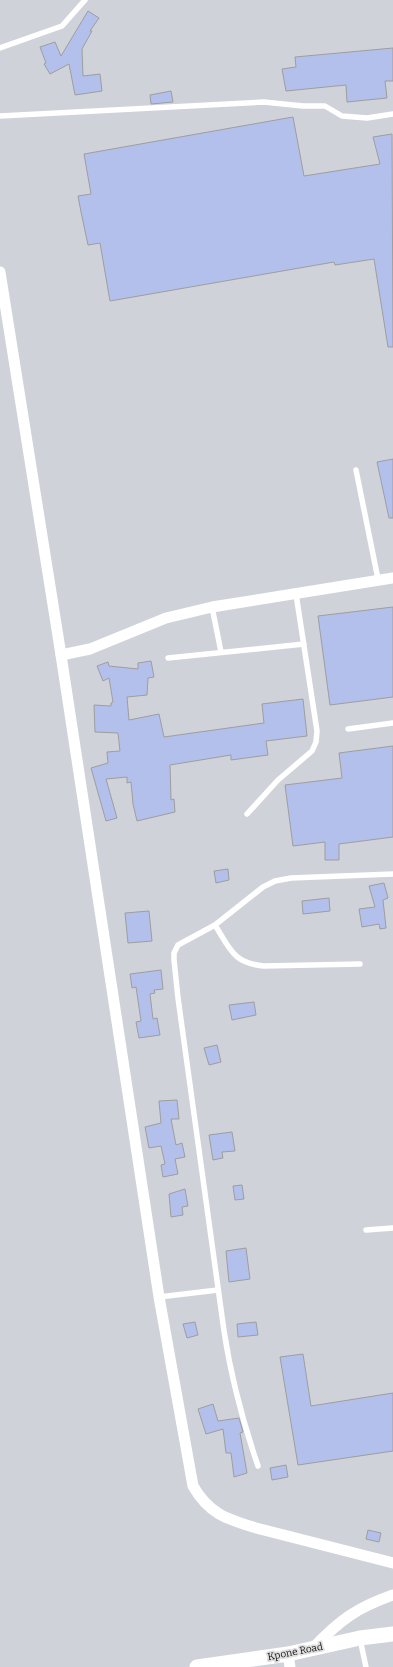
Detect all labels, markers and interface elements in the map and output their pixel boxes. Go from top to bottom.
street label: Kpone Road [267,1641,324,1663]

